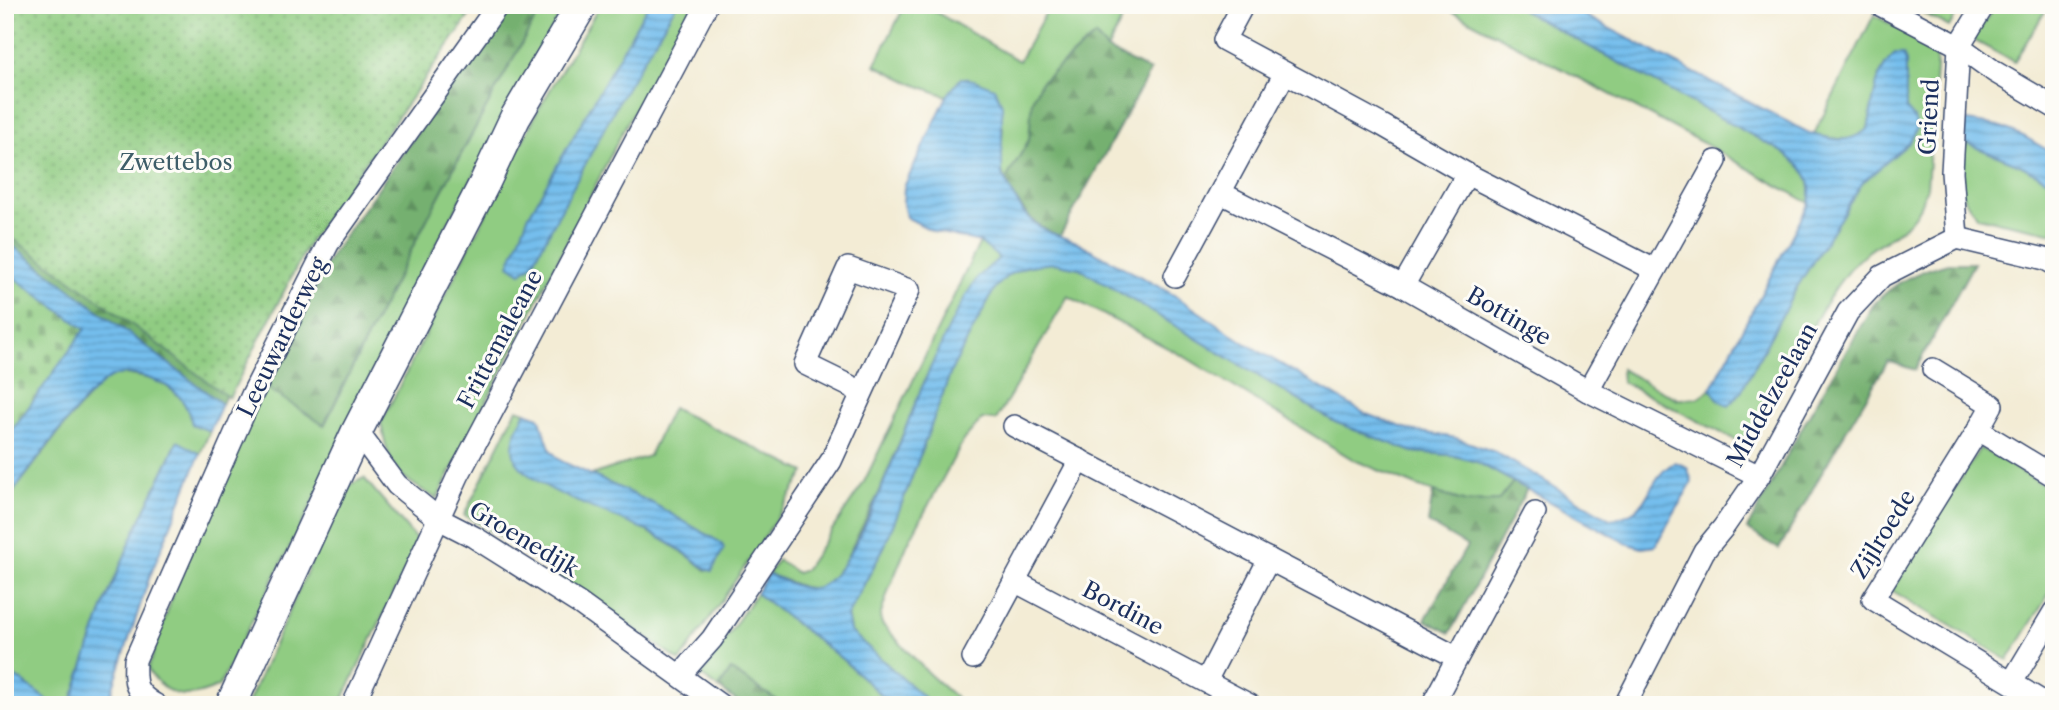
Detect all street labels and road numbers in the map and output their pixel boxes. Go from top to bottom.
street label: Griend [1913,78,1945,156]
street label: Leeuwarderweg [231,252,333,422]
street label: Frittemaleane [452,265,548,413]
street label: Bottinge [1462,281,1556,351]
street label: Middelzeelaan [1721,318,1823,472]
street label: Zijlroede [1845,485,1921,583]
street label: Groenedijk [464,495,585,584]
street label: Bordine [1078,575,1168,641]

